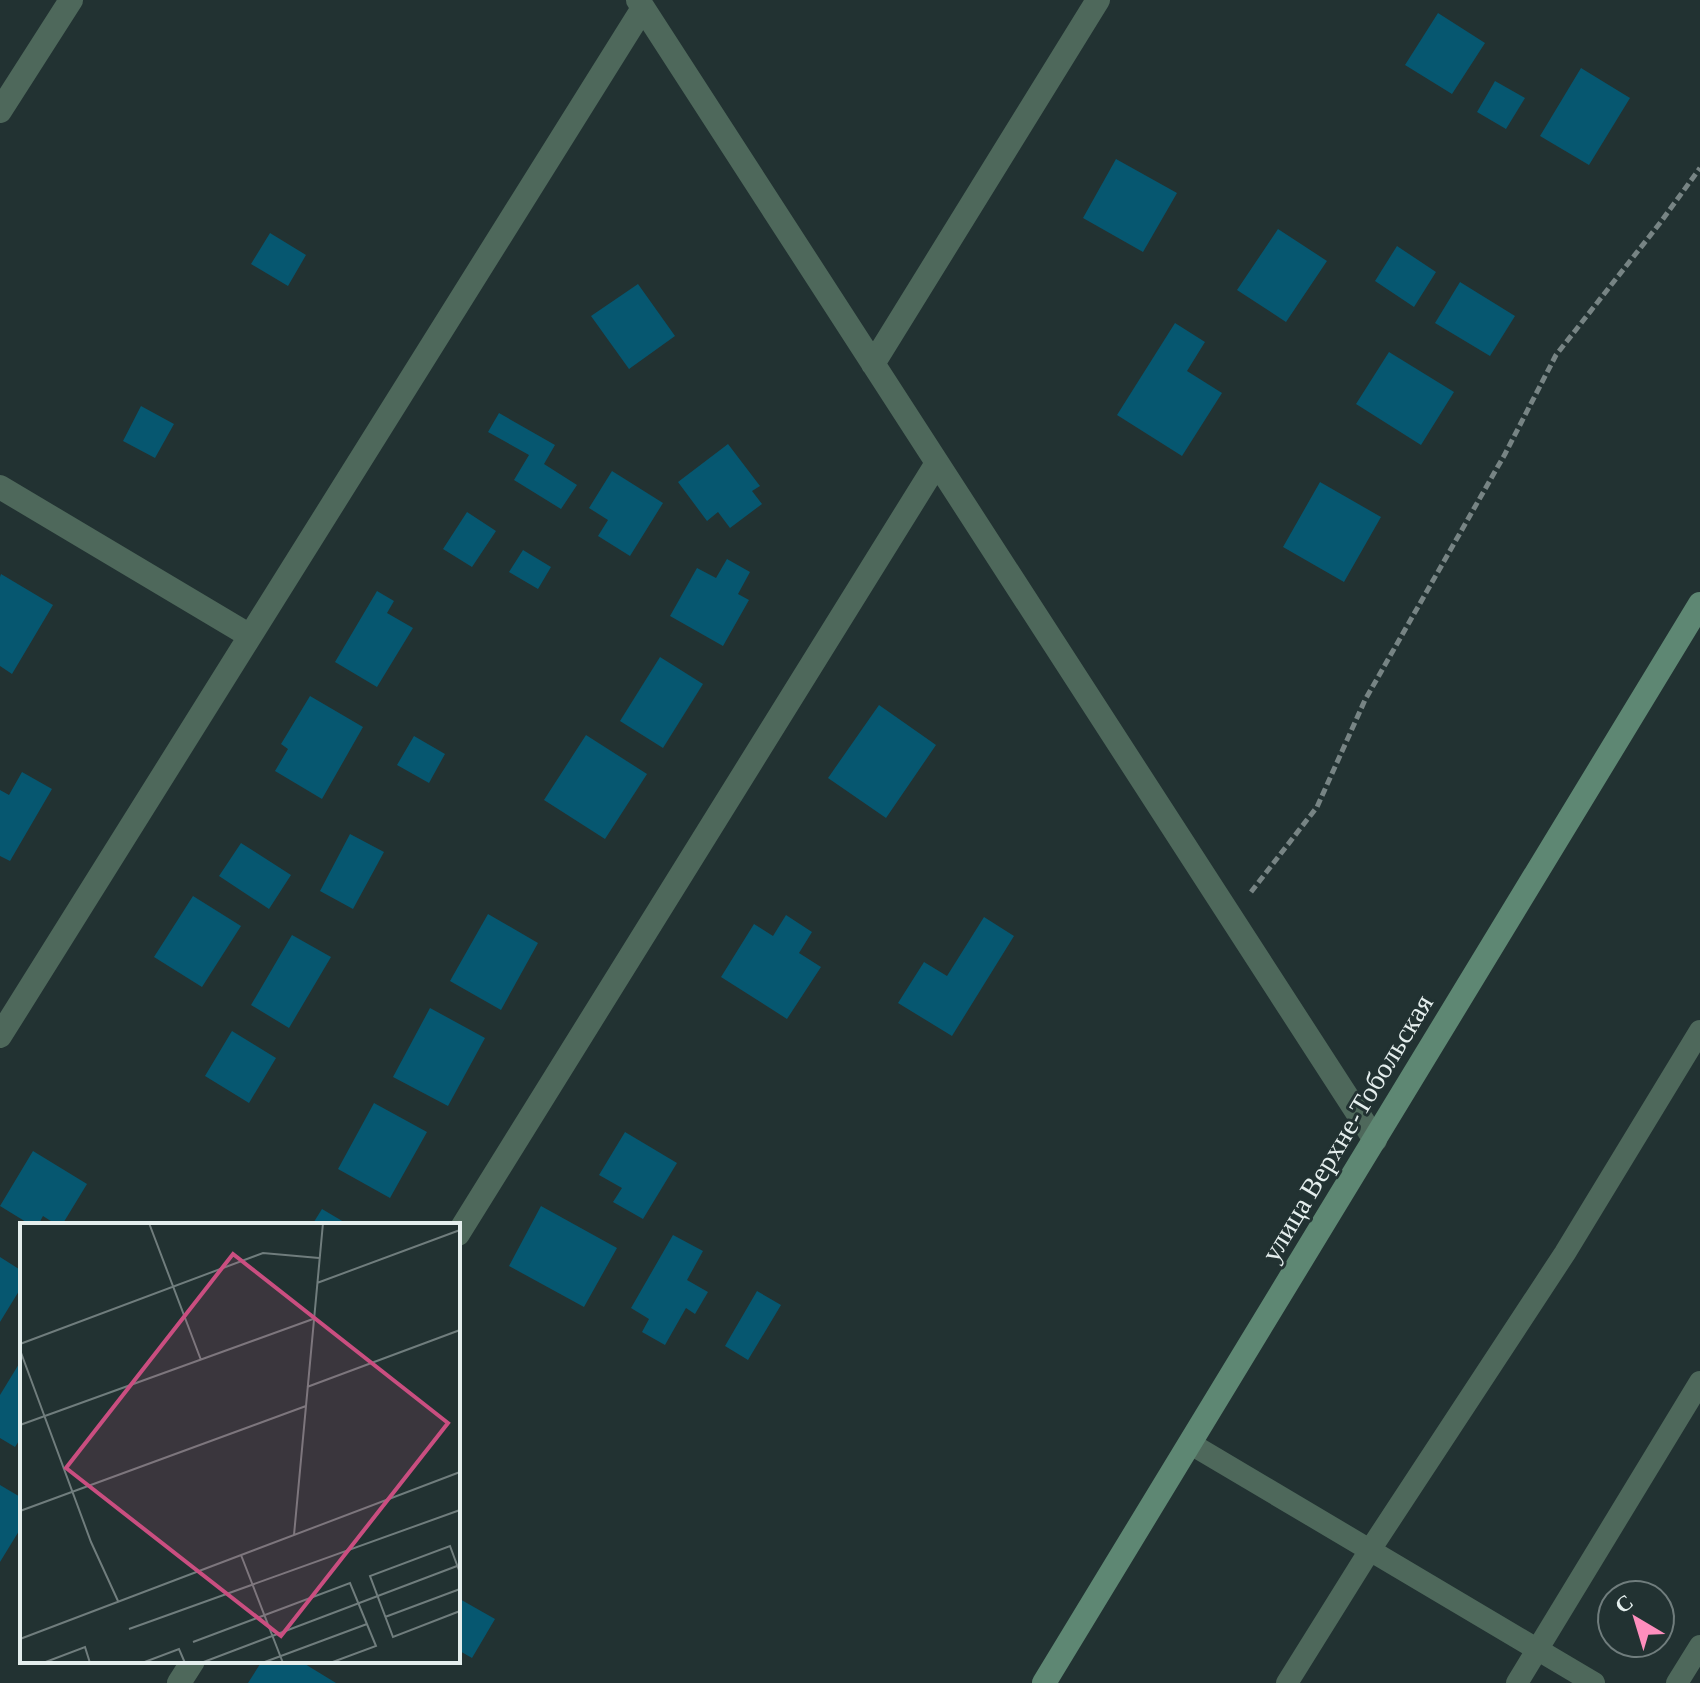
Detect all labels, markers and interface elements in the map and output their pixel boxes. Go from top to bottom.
street label: улица Верхне-Тобольская [1255,989,1439,1267]
inset map [20,1223,460,1663]
north arrow [1596,1579,1676,1659]
text: С [1610,1589,1638,1618]

